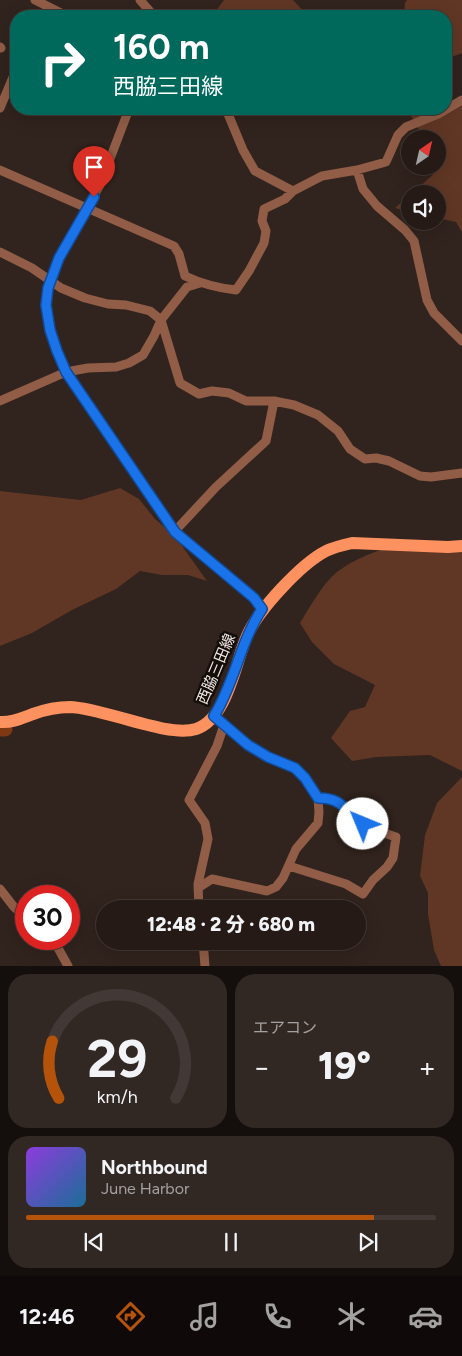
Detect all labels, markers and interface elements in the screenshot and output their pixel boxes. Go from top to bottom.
text: 160 m [113,26,210,68]
icon: right [30,30,95,95]
text: 西脇三田線 [113,73,223,100]
north arrow [401,130,446,175]
map controls [401,130,446,230]
pin [73,146,115,197]
icon: arrive [80,153,108,181]
button: sound [401,185,446,230]
street label: 西脇三田線 [193,631,239,707]
position arrow [336,797,388,849]
speed limit sign: 30 [15,885,80,950]
text: 12:48 · 2 分 · 680 m [147,913,315,936]
text: エアコン [253,1018,317,1037]
text: 29 [87,1028,148,1090]
text: 19° [318,1043,371,1089]
text: − [253,1050,270,1084]
text: + [419,1050,436,1084]
text: km/h [97,1086,138,1107]
text: Northbound [101,1156,208,1179]
text: June Harbor [101,1179,189,1198]
icon: previous [80,1228,108,1256]
icon: pause [217,1228,245,1256]
icon: next [354,1228,382,1256]
icon: directions [113,1299,148,1334]
icon: music [187,1299,222,1334]
icon: phone [260,1299,295,1334]
icon: climate [334,1299,369,1334]
icon: car [408,1299,443,1334]
text: 12:46 [19,1303,75,1330]

